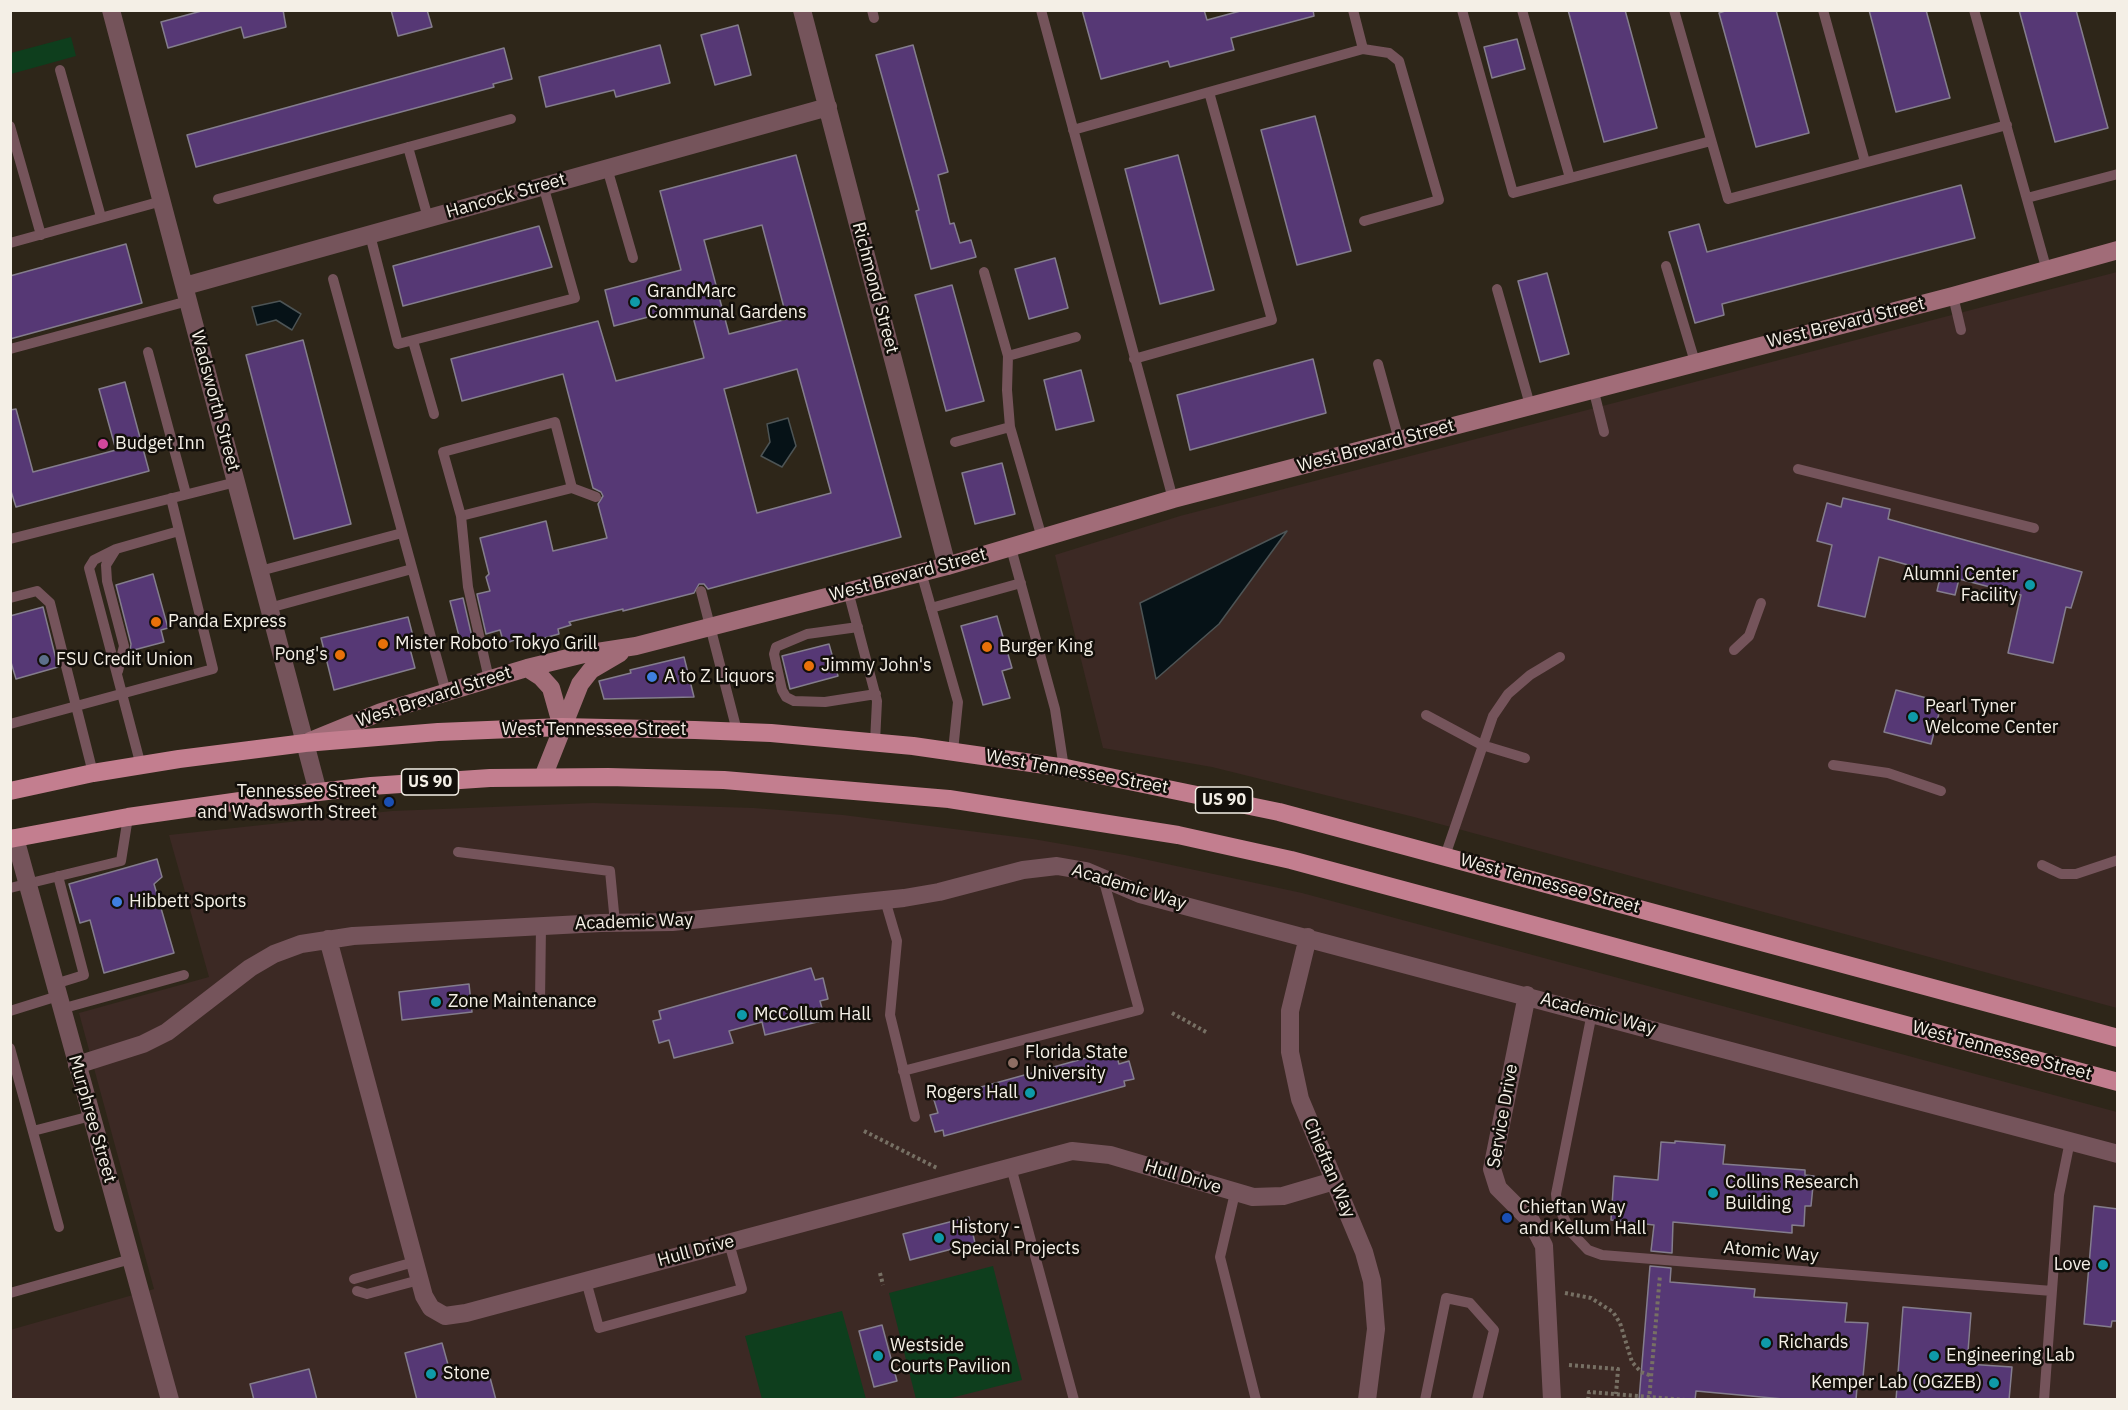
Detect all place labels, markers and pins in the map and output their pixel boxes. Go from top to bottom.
place label: GrandMarc Communal Gardens [647,281,807,324]
marker: GrandMarc Communal Gardens [628,295,642,309]
place label: Budget Inn [115,433,205,455]
marker: Budget Inn [96,437,110,451]
place label: Alumni Center Facility [1903,564,2018,606]
marker: Alumni Center Facility [2023,578,2037,592]
place label: Panda Express [168,611,287,633]
marker: Panda Express [149,615,163,629]
place label: Mister Roboto Tokyo Grill [395,633,597,655]
place label: Burger King [999,636,1093,658]
marker: Mister Roboto Tokyo Grill [376,637,390,651]
marker: Burger King [980,640,994,654]
place label: Pong's [274,644,328,666]
marker: Pong's [333,648,347,662]
place label: FSU Credit Union [56,649,193,671]
marker: FSU Credit Union [37,653,51,667]
place label: Jimmy John's [821,655,932,677]
marker: Jimmy John's [802,659,816,673]
place label: A to Z Liquors [664,666,775,688]
marker: A to Z Liquors [645,670,659,684]
place label: Pearl Tyner Welcome Center [1925,696,2058,738]
marker: Pearl Tyner Welcome Center [1906,710,1920,724]
place label: Tennessee Street and Wadsworth Street [197,781,377,824]
marker: Tennessee Street and Wadsworth Street [382,795,396,809]
place label: Hibbett Sports [129,891,246,913]
marker: Hibbett Sports [110,895,124,909]
place label: Zone Maintenance [448,991,597,1013]
marker: Zone Maintenance [429,995,443,1009]
place label: McCollum Hall [754,1004,871,1026]
marker: McCollum Hall [735,1008,749,1022]
place label: Florida State University [1025,1042,1128,1084]
marker: Florida State University [1006,1056,1020,1070]
place label: Rogers Hall [926,1082,1018,1104]
marker: Rogers Hall [1023,1086,1037,1100]
place label: Collins Research Building [1725,1172,1859,1214]
marker: Collins Research Building [1706,1186,1720,1200]
place label: Chieftan Way and Kellum Hall [1519,1197,1646,1240]
marker: Chieftan Way and Kellum Hall [1500,1211,1514,1225]
place label: History - Special Projects [951,1217,1080,1260]
marker: History - Special Projects [932,1231,946,1245]
place label: Love [2054,1254,2091,1276]
marker: Love [2096,1258,2110,1272]
place label: Richards [1778,1332,1849,1354]
place label: Westside Courts Pavilion [890,1335,1011,1378]
marker: Richards [1759,1336,1773,1350]
place label: Engineering Lab [1946,1345,2075,1367]
marker: Westside Courts Pavilion [871,1349,885,1363]
marker: Engineering Lab [1927,1349,1941,1363]
place label: Stone [443,1363,490,1385]
marker: Stone [424,1367,438,1381]
place label: Kemper Lab (OGZEB) [1811,1372,1982,1394]
marker: Kemper Lab (OGZEB) [1987,1376,2001,1390]

